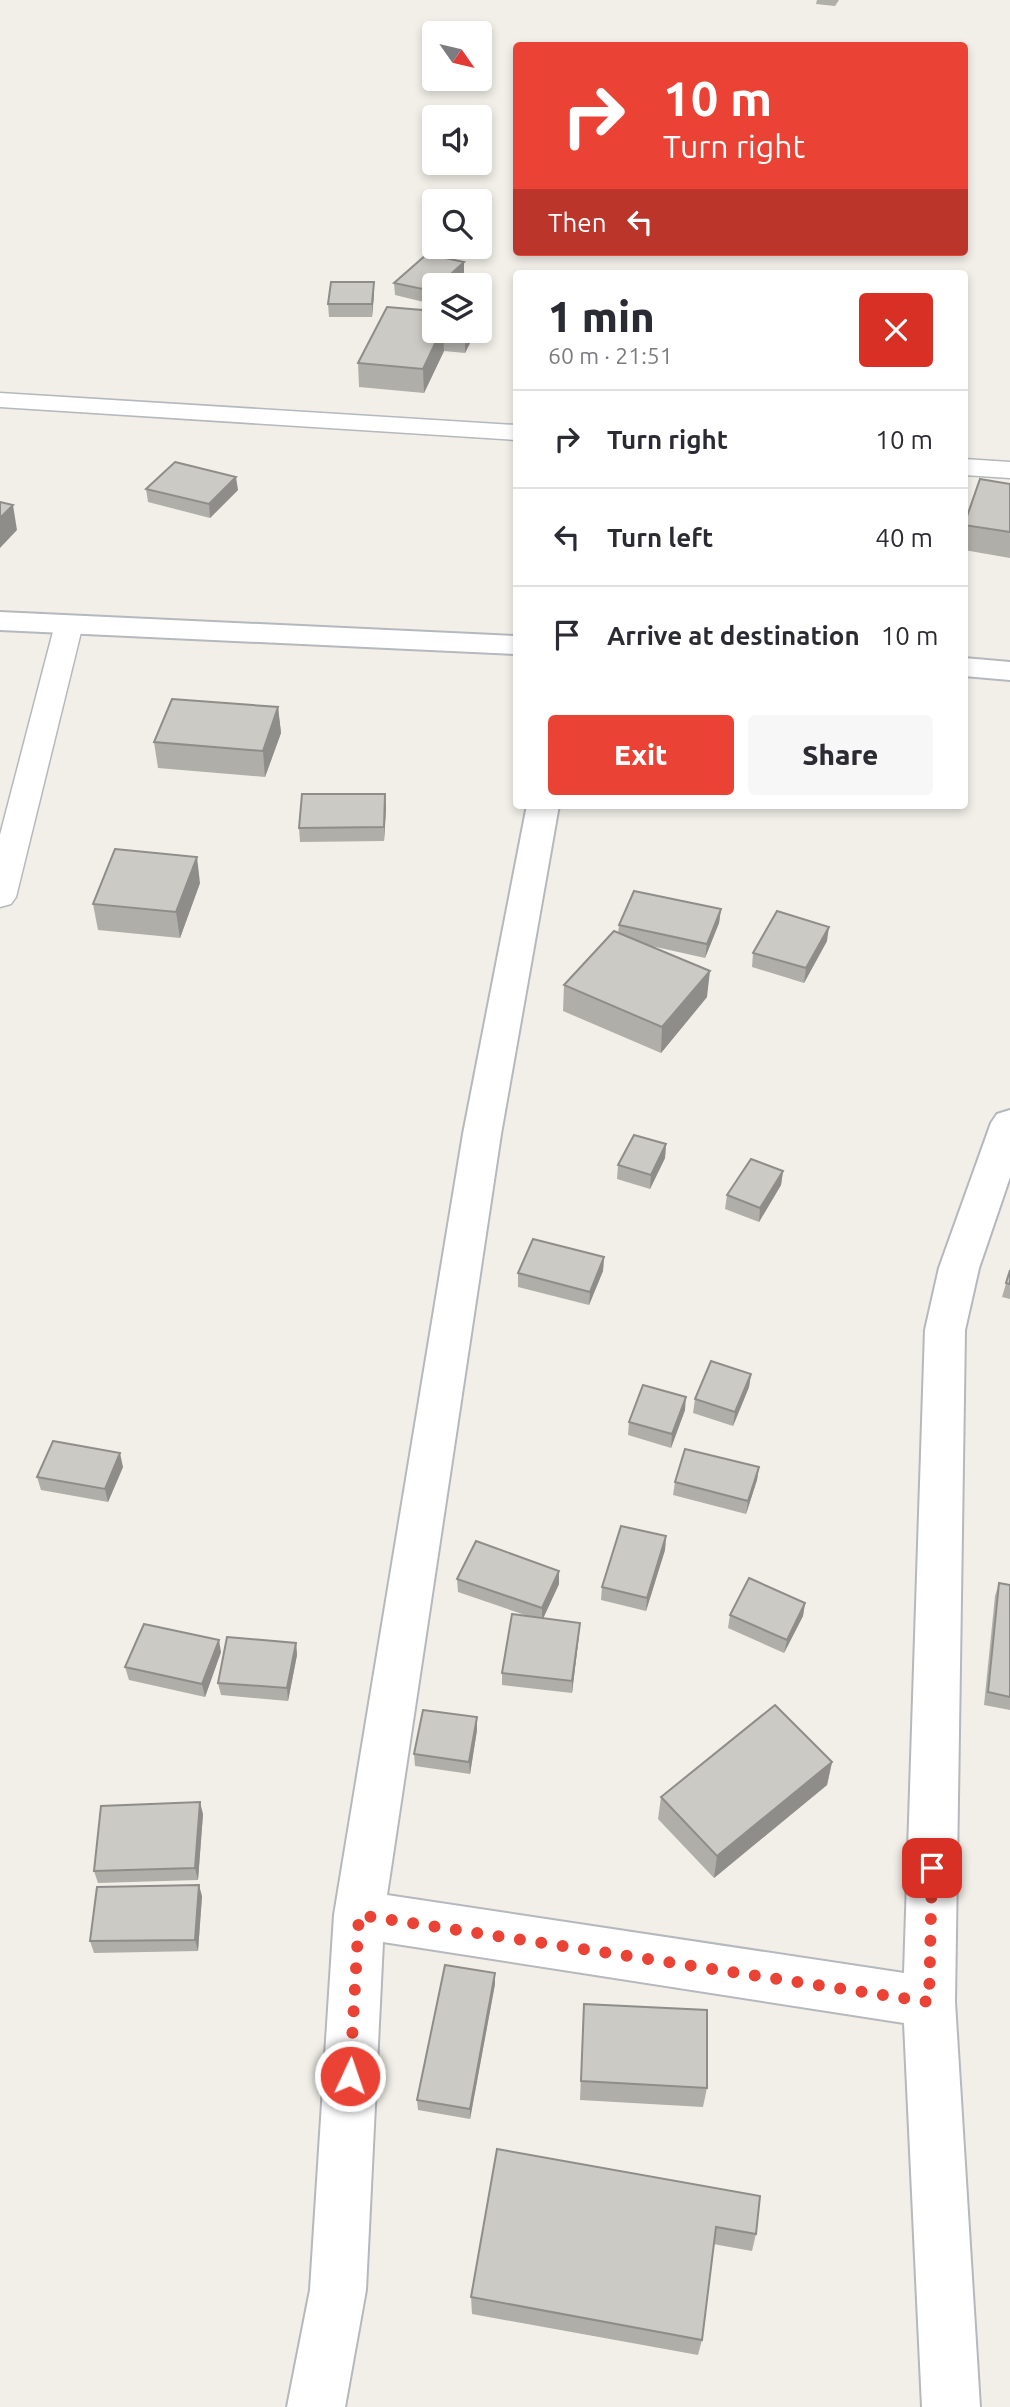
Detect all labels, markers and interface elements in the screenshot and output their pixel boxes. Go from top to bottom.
north arrow [422,21,492,91]
map controls [422,21,492,343]
icon: right [548,70,639,161]
text: 10 m [663,70,772,125]
button: sound [422,105,492,175]
text: Turn right [663,128,805,164]
button: search [422,189,492,259]
icon: left [621,203,659,241]
text: Then [548,208,607,237]
button: layers [422,273,492,343]
text: 1 min [548,293,655,340]
button: close [859,293,933,367]
text: 60 m · 21:51 [548,343,673,368]
icon: right [548,420,586,458]
text: Turn right [607,425,728,454]
text: 10 m [875,425,933,454]
icon: left [548,518,586,556]
text: Turn left [607,523,713,552]
text: 40 m [875,523,933,552]
icon: arrive [548,616,586,654]
text: Arrive at destination [607,621,860,650]
text: 10 m [881,621,938,650]
button: Exit [548,715,734,795]
button: Share [748,715,933,795]
pin [902,1838,962,1898]
icon: arrive [913,1849,951,1887]
position arrow [313,2039,387,2113]

